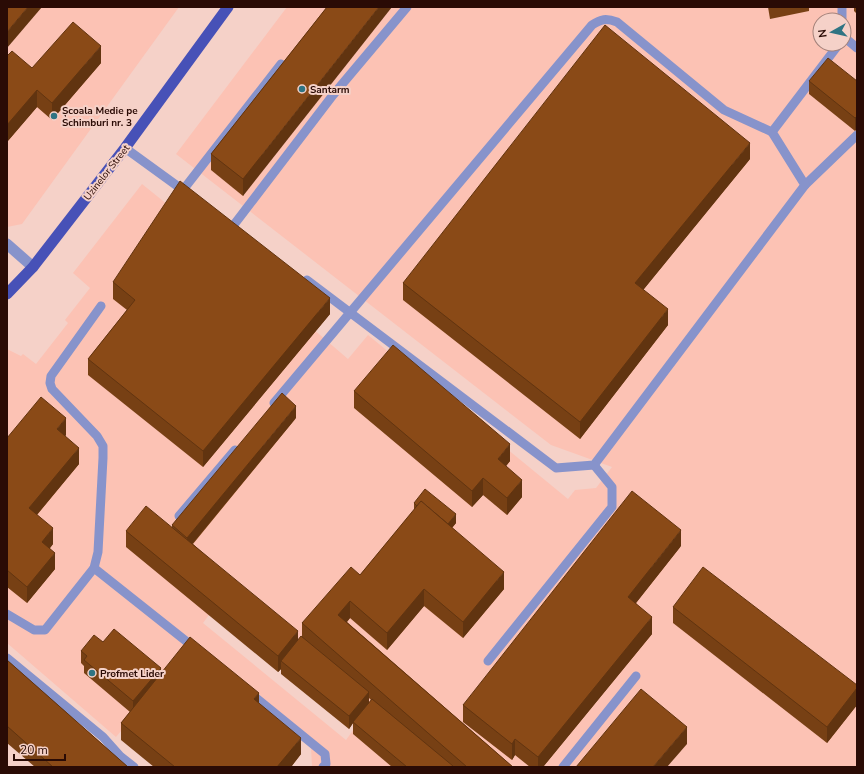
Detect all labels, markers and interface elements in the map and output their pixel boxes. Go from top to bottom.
north arrow [812,12,852,52]
text: N [815,28,831,38]
place label: Santarm [310,83,350,97]
marker: Santarm [297,84,307,94]
place label: Școala Medie pe Schimburi nr. 3 [62,104,138,130]
marker: Școala Medie pe Schimburi nr. 3 [49,111,59,121]
street label: Uzinelor Street [81,141,133,203]
place label: Profmet Lider [100,667,164,681]
marker: Profmet Lider [87,668,97,678]
scale bar [14,736,65,762]
text: 20 m [20,742,48,758]

